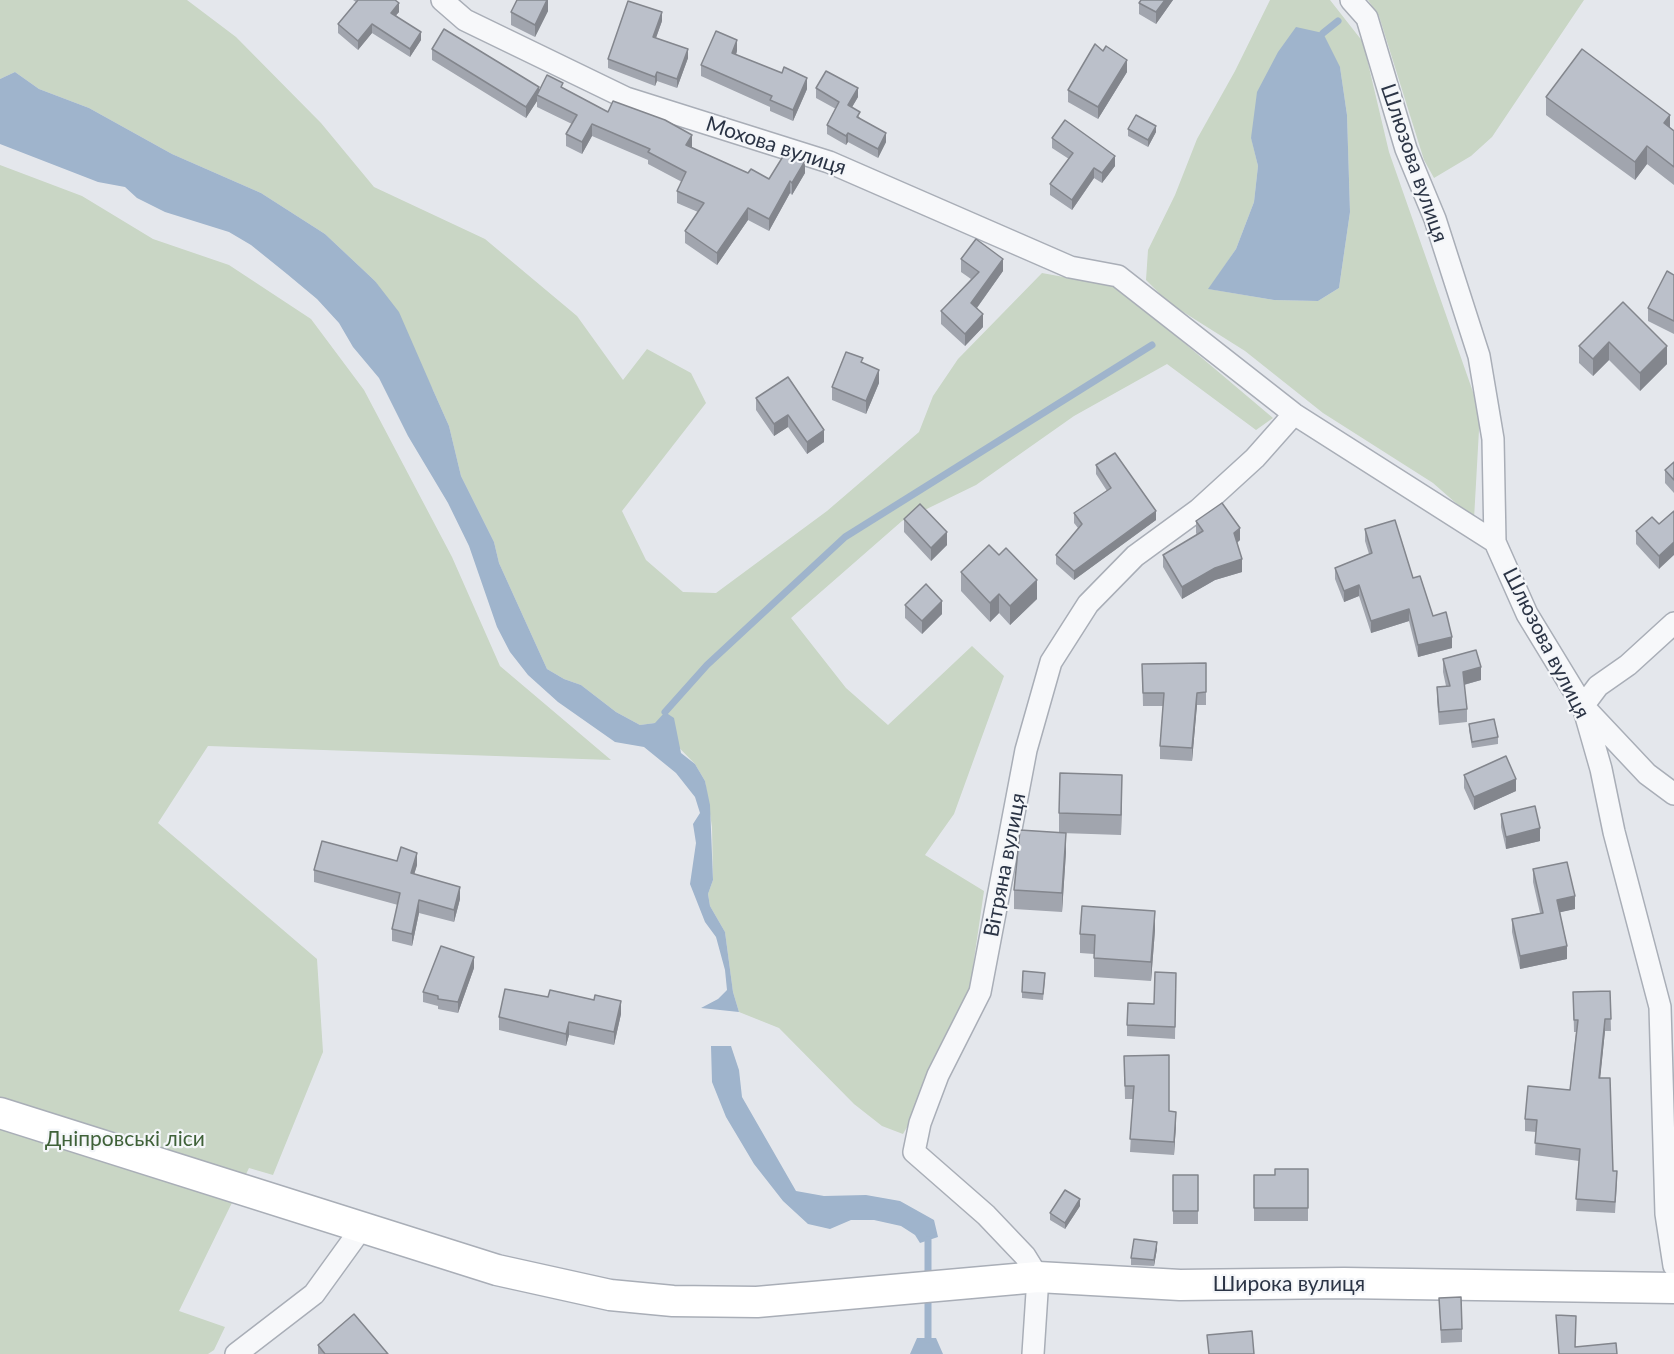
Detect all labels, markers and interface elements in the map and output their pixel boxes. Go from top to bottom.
street label: Шлюзова вулиця [1375,80,1453,246]
street label: Мохова вулиця [703,111,849,181]
street label: Шлюзова вулиця [1497,563,1595,723]
street label: Вітряна вулиця [979,791,1031,939]
park label: Дніпровські ліси [45,1126,205,1152]
street label: Широка вулиця [1213,1271,1365,1297]

